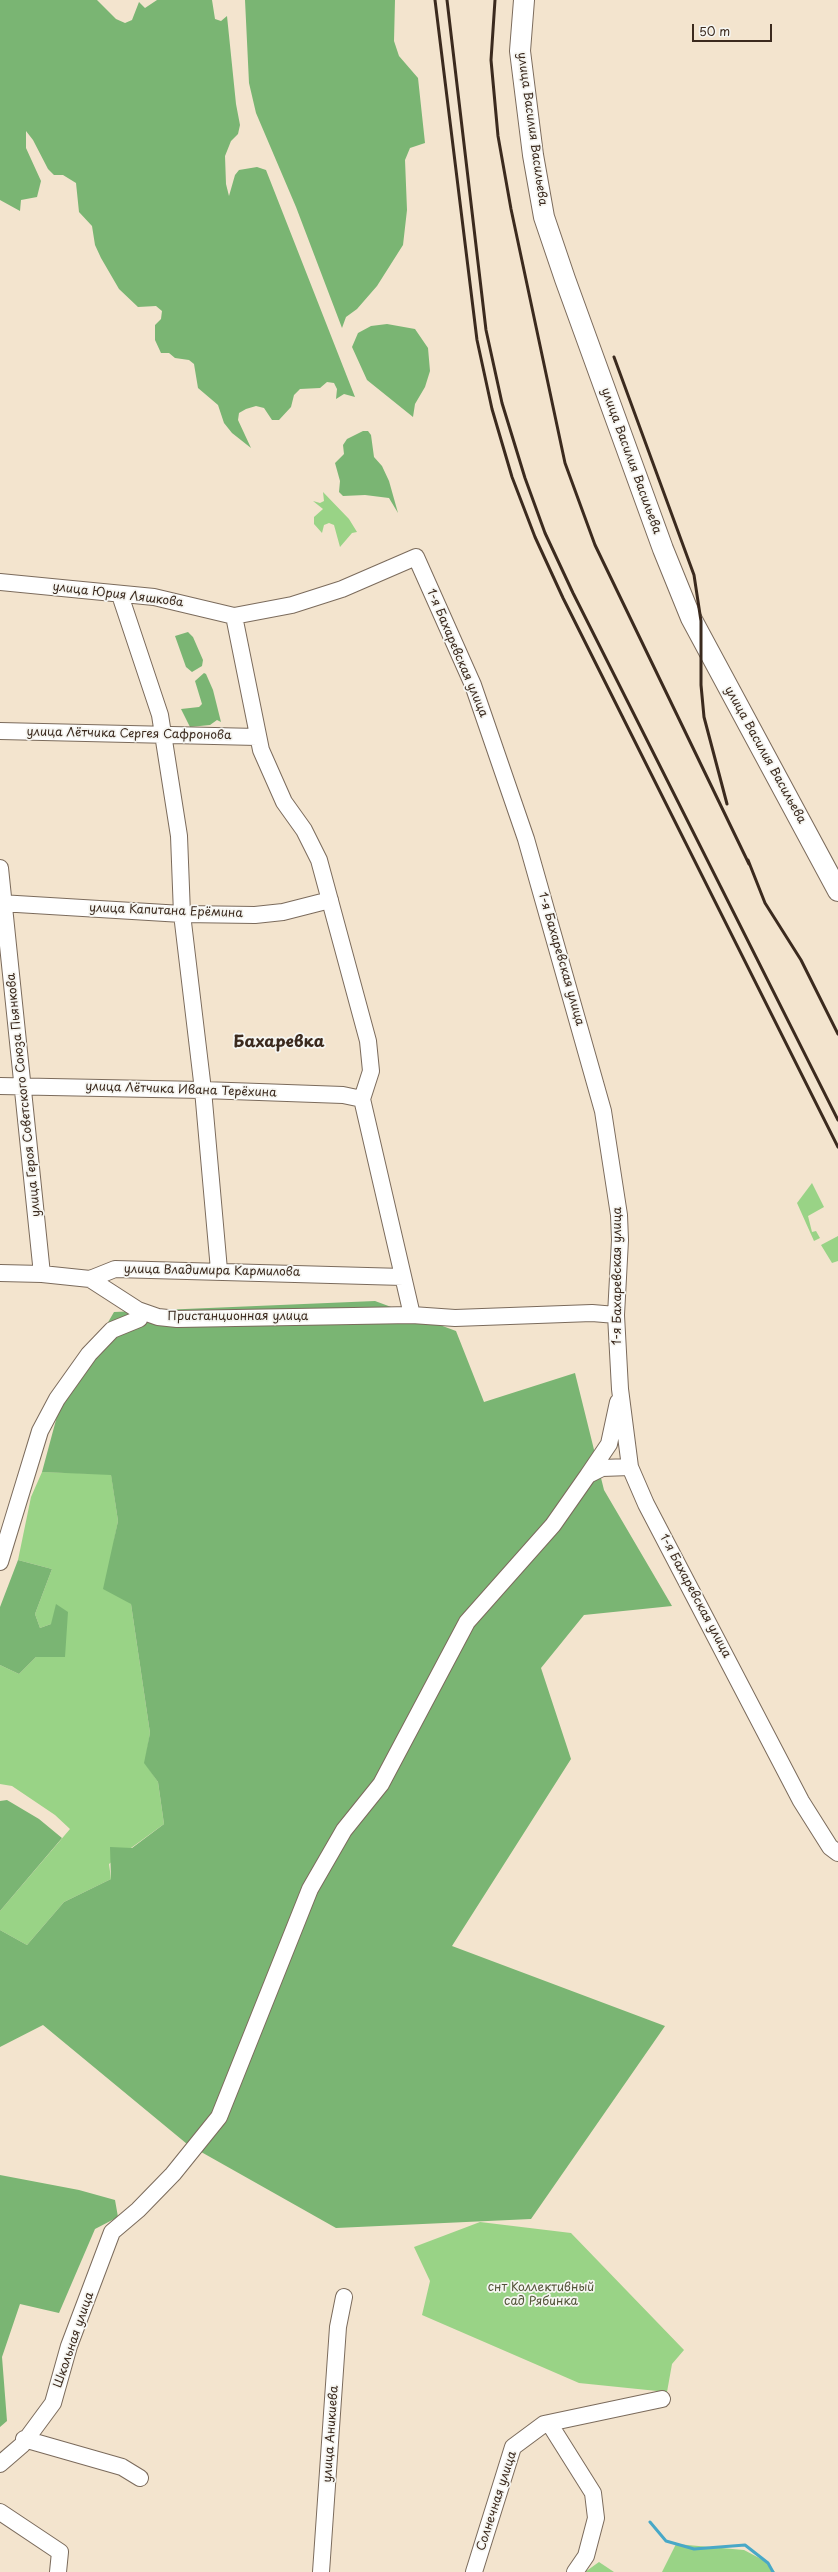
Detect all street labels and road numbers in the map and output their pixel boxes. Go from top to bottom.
street label: улица Василия Васильева [514,51,550,207]
street label: улица Василия Васильева [598,386,664,536]
street label: улица Юрия Ляшкова [52,580,184,610]
street label: 1-я Бахаревская улица [423,587,491,719]
street label: улица Василия Васильева [721,684,809,826]
street label: улица Лётчика Сергея Сафронова [26,725,232,743]
street label: 1-я Бахаревская улица [535,891,587,1027]
street label: улица Капитана Ерёмина [89,901,243,921]
street label: улица Героя Советского Союза Пьянкова [4,972,44,1218]
street label: улица Лётчика Ивана Терёхина [85,1079,277,1101]
street label: 1-я Бахаревская улица [611,1207,625,1345]
street label: улица Владимира Кармилова [124,1262,300,1280]
street label: Пристанционная улица [168,1310,308,1324]
street label: 1-я Бахаревская улица [656,1532,734,1660]
street label: Школьная улица [51,2290,97,2390]
street label: улица Аникиева [320,2385,342,2483]
street label: Солнечная улица [474,2449,520,2553]

